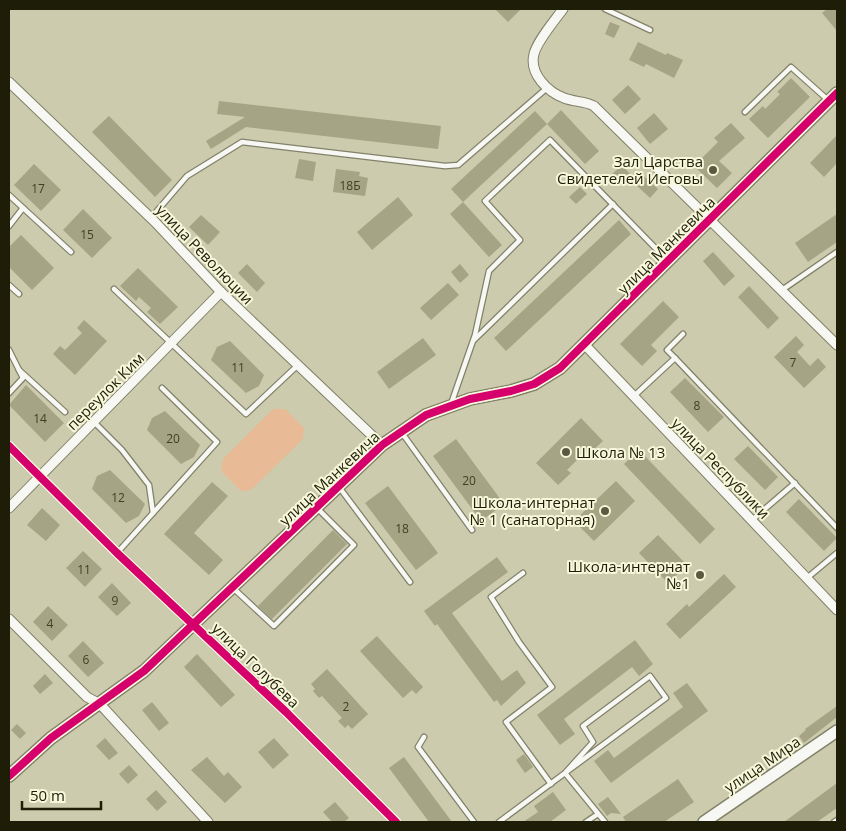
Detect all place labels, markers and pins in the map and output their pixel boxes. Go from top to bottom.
place label: Зал Царства Свидетелей Иеговы [557,151,703,188]
marker: Зал Царства Свидетелей Иеговы [707,164,719,176]
place label: Школа № 13 [576,442,665,462]
marker: Школа № 13 [560,446,572,458]
place label: Школа-интернат № 1 (санаторная) [470,492,595,529]
marker: Школа-интернат № 1 (санаторная) [599,505,611,517]
place label: Школа-интернат №1 [567,556,690,593]
marker: Школа-интернат №1 [694,569,706,581]

